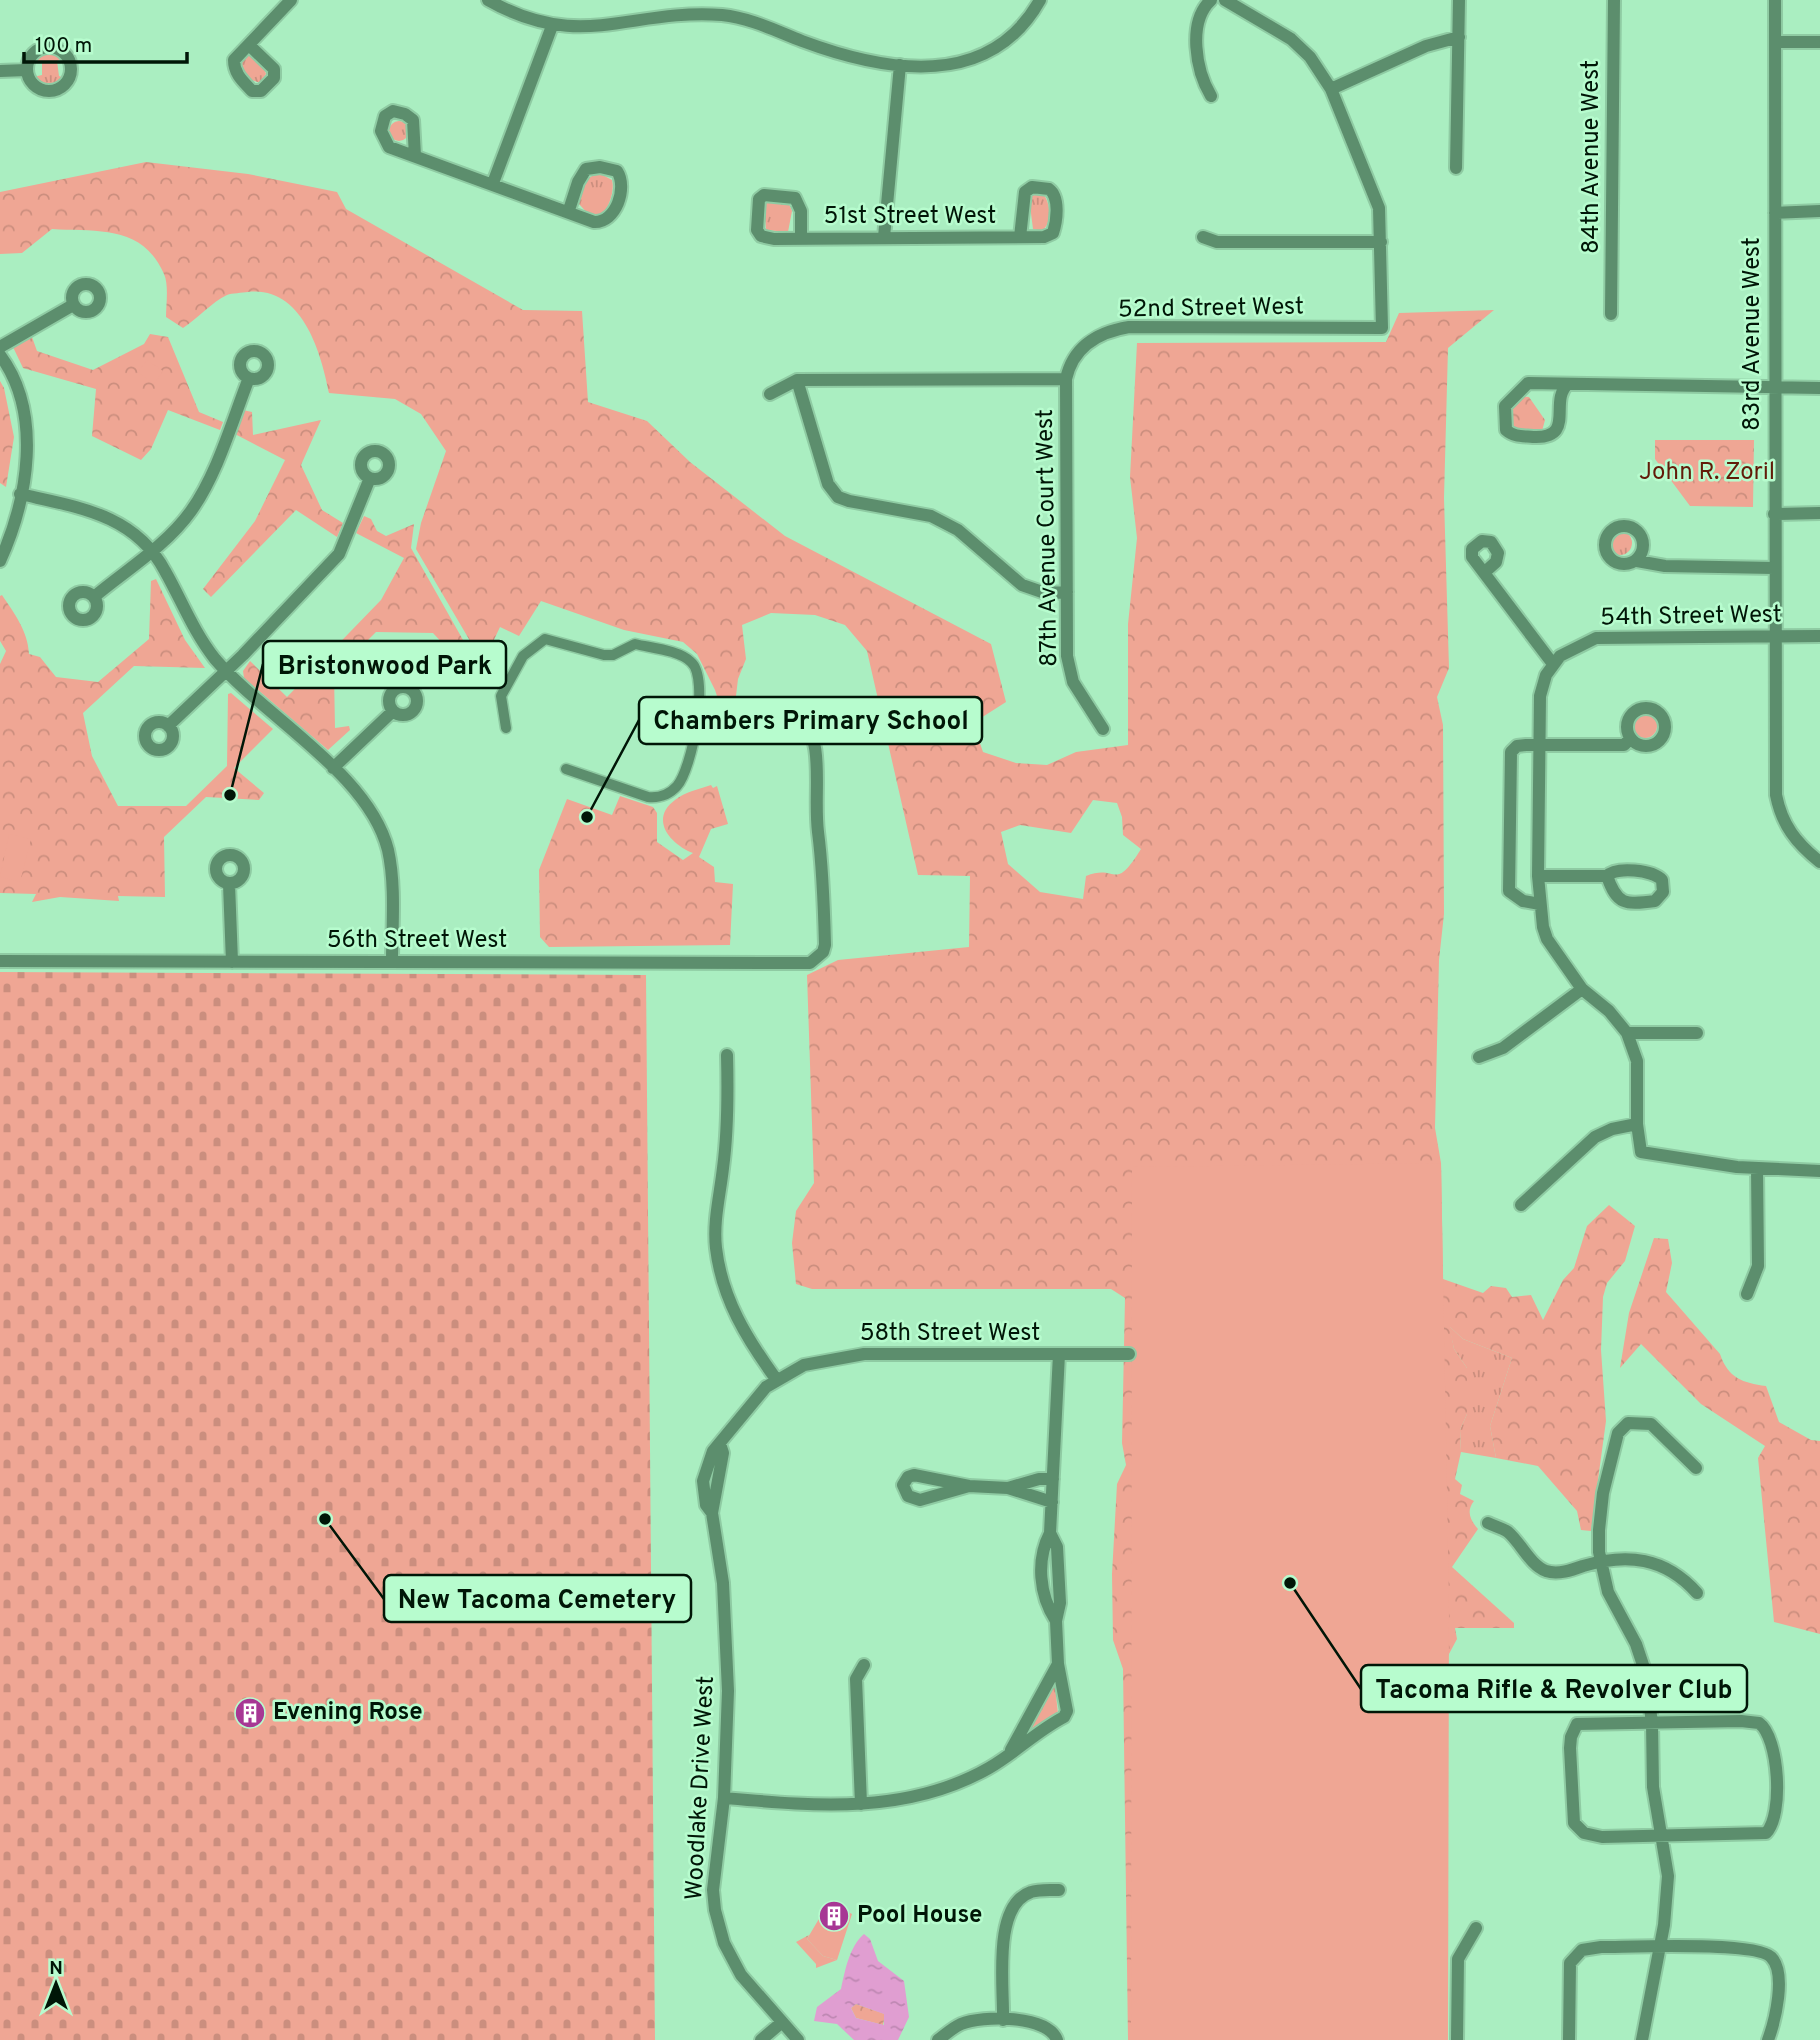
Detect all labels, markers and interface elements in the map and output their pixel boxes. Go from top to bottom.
scale bar [24,21,187,65]
text: 100 m [35,33,92,60]
street label: 84th Avenue West [1577,60,1607,254]
street label: 51st Street West [824,202,996,232]
street label: 83rd Avenue West [1738,237,1768,431]
street label: 52nd Street West [1118,292,1304,326]
street label: 87th Avenue Court West [1031,409,1065,667]
park label: John R. Zoril [1639,458,1775,488]
street label: 54th Street West [1600,600,1782,634]
callout: Bristonwood Park [263,641,506,688]
text: Bristonwood Park [278,651,492,684]
callout: Chambers Primary School [639,697,982,744]
text: Chambers Primary School [653,706,969,739]
street label: 56th Street West [327,926,507,956]
street label: 58th Street West [860,1319,1040,1349]
callout: New Tacoma Cemetery [384,1575,691,1622]
text: New Tacoma Cemetery [398,1585,677,1618]
callout: Tacoma Rifle & Revolver Club [1361,1665,1747,1712]
street label: Woodlake Drive West [680,1675,722,1901]
text: Tacoma Rifle & Revolver Club [1375,1675,1733,1708]
building icon: Evening Rose [233,1696,267,1730]
place label: Evening Rose [273,1698,423,1728]
building icon: Pool House [817,1899,851,1933]
place label: Pool House [857,1901,982,1931]
north arrow [21,1949,91,2019]
text: N [49,1957,63,1981]

